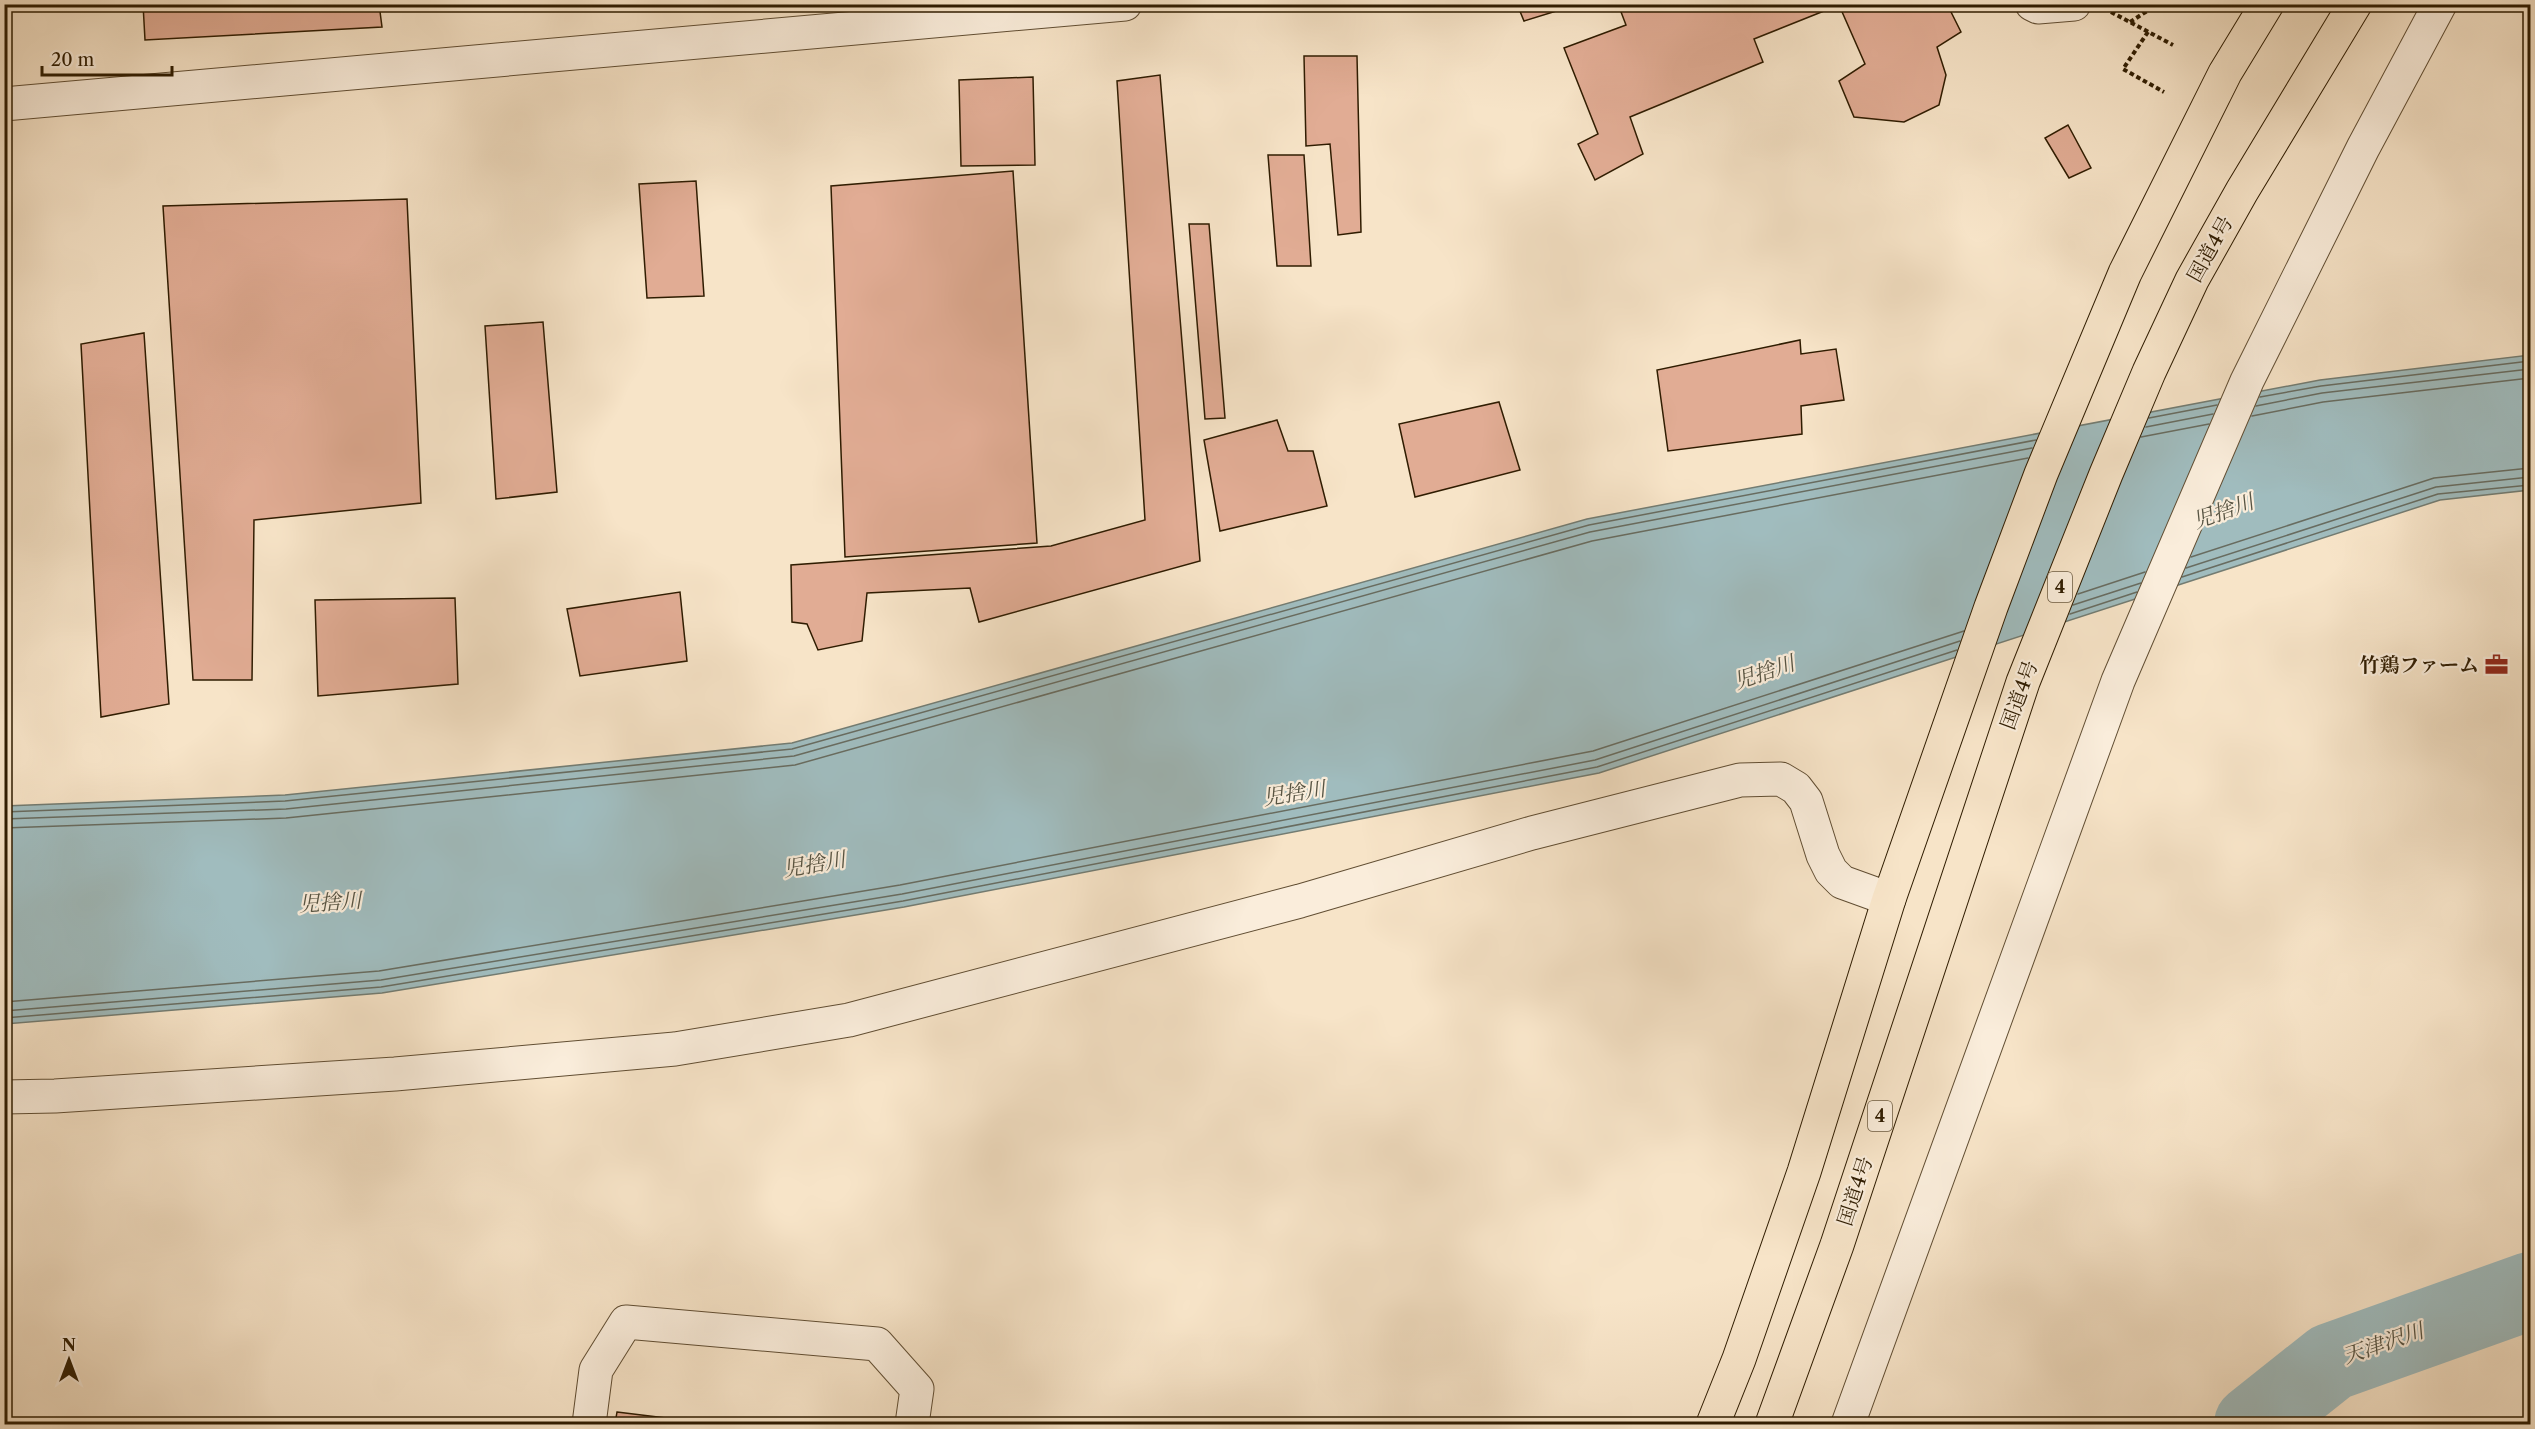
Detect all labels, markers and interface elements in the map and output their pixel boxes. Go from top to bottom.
scale bar [42,39,172,77]
text: 20 m [51,49,95,71]
street label: 国道4号 [2182,212,2238,286]
water label: 児捨川 [2189,488,2259,534]
road number: 4 [2048,572,2072,602]
water label: 児捨川 [1730,649,1800,694]
office icon: 竹鶏ファーム [2484,652,2510,678]
place label: 竹鶏ファーム [2359,653,2479,677]
street label: 国道4号 [1995,657,2043,733]
water label: 児捨川 [1261,775,1329,810]
water label: 児捨川 [781,846,849,882]
water label: 児捨川 [298,887,364,917]
road number: 4 [1868,1101,1892,1131]
street label: 国道4号 [1833,1153,1877,1229]
water label: 天津沢川 [2339,1317,2429,1368]
north arrow [39,1330,99,1390]
text: N [62,1335,76,1355]

